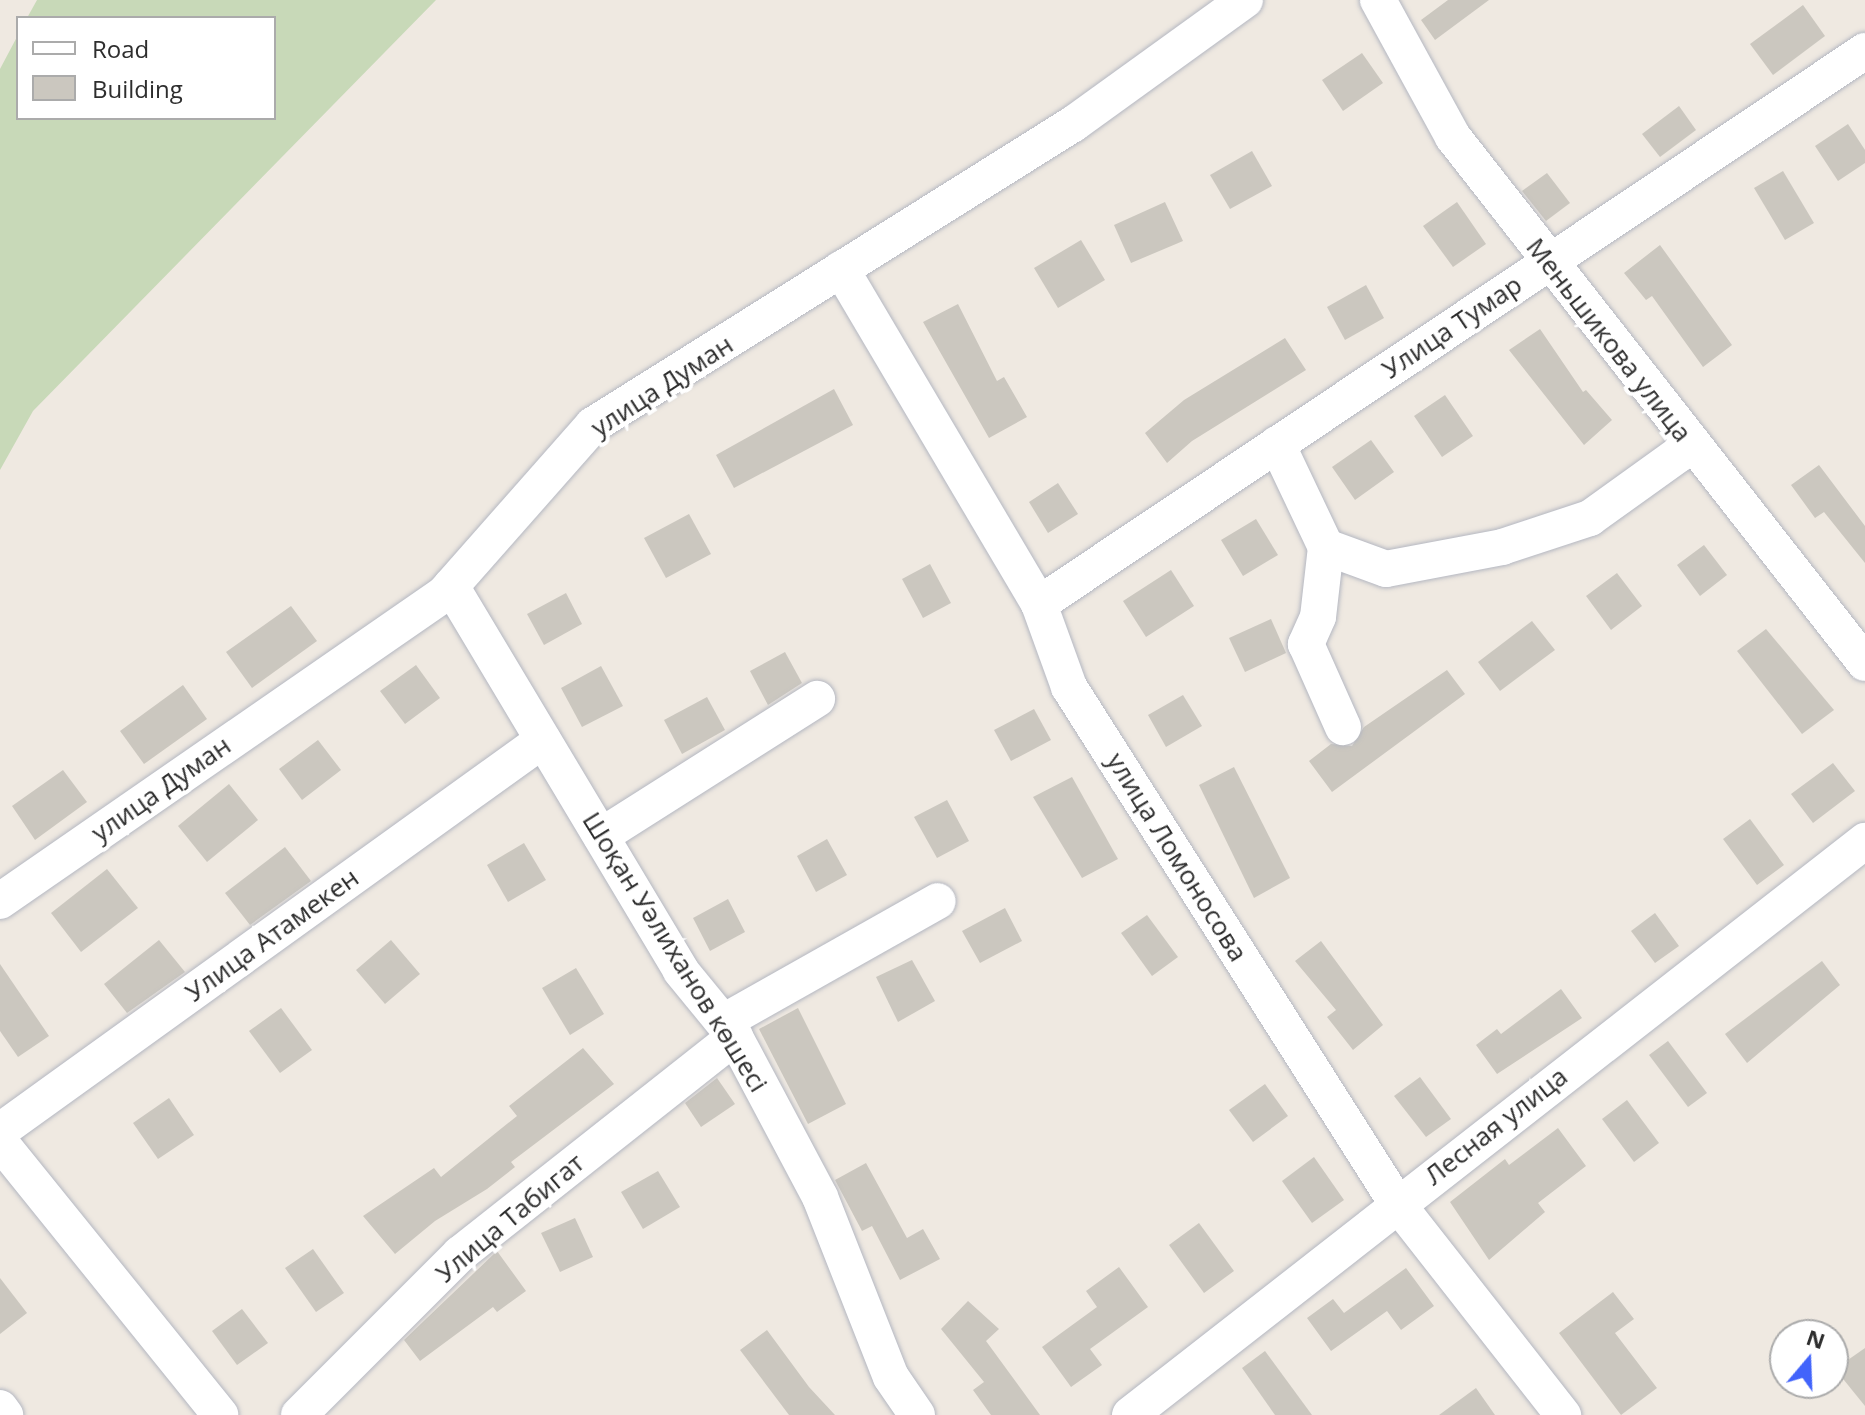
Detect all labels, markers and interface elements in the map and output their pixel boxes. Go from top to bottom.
legend [16,16,276,120]
text: Road [92,32,149,65]
text: Building [92,72,183,105]
street label: Меньшикова улица [1520,232,1698,448]
street label: Улица Тумар [1376,269,1528,385]
street label: улица Думан [585,329,739,443]
street label: улица Думан [85,730,237,848]
street label: улица Ломоносова [1100,747,1254,967]
street label: Шоқан Уәлиханов көшесі [576,806,774,1098]
street label: Улица Атамекен [179,862,365,1008]
street label: Лесная улица [1418,1061,1574,1191]
street label: Улица Табигат [430,1147,590,1289]
north arrow [1769,1319,1849,1399]
text: N [1803,1321,1829,1355]

